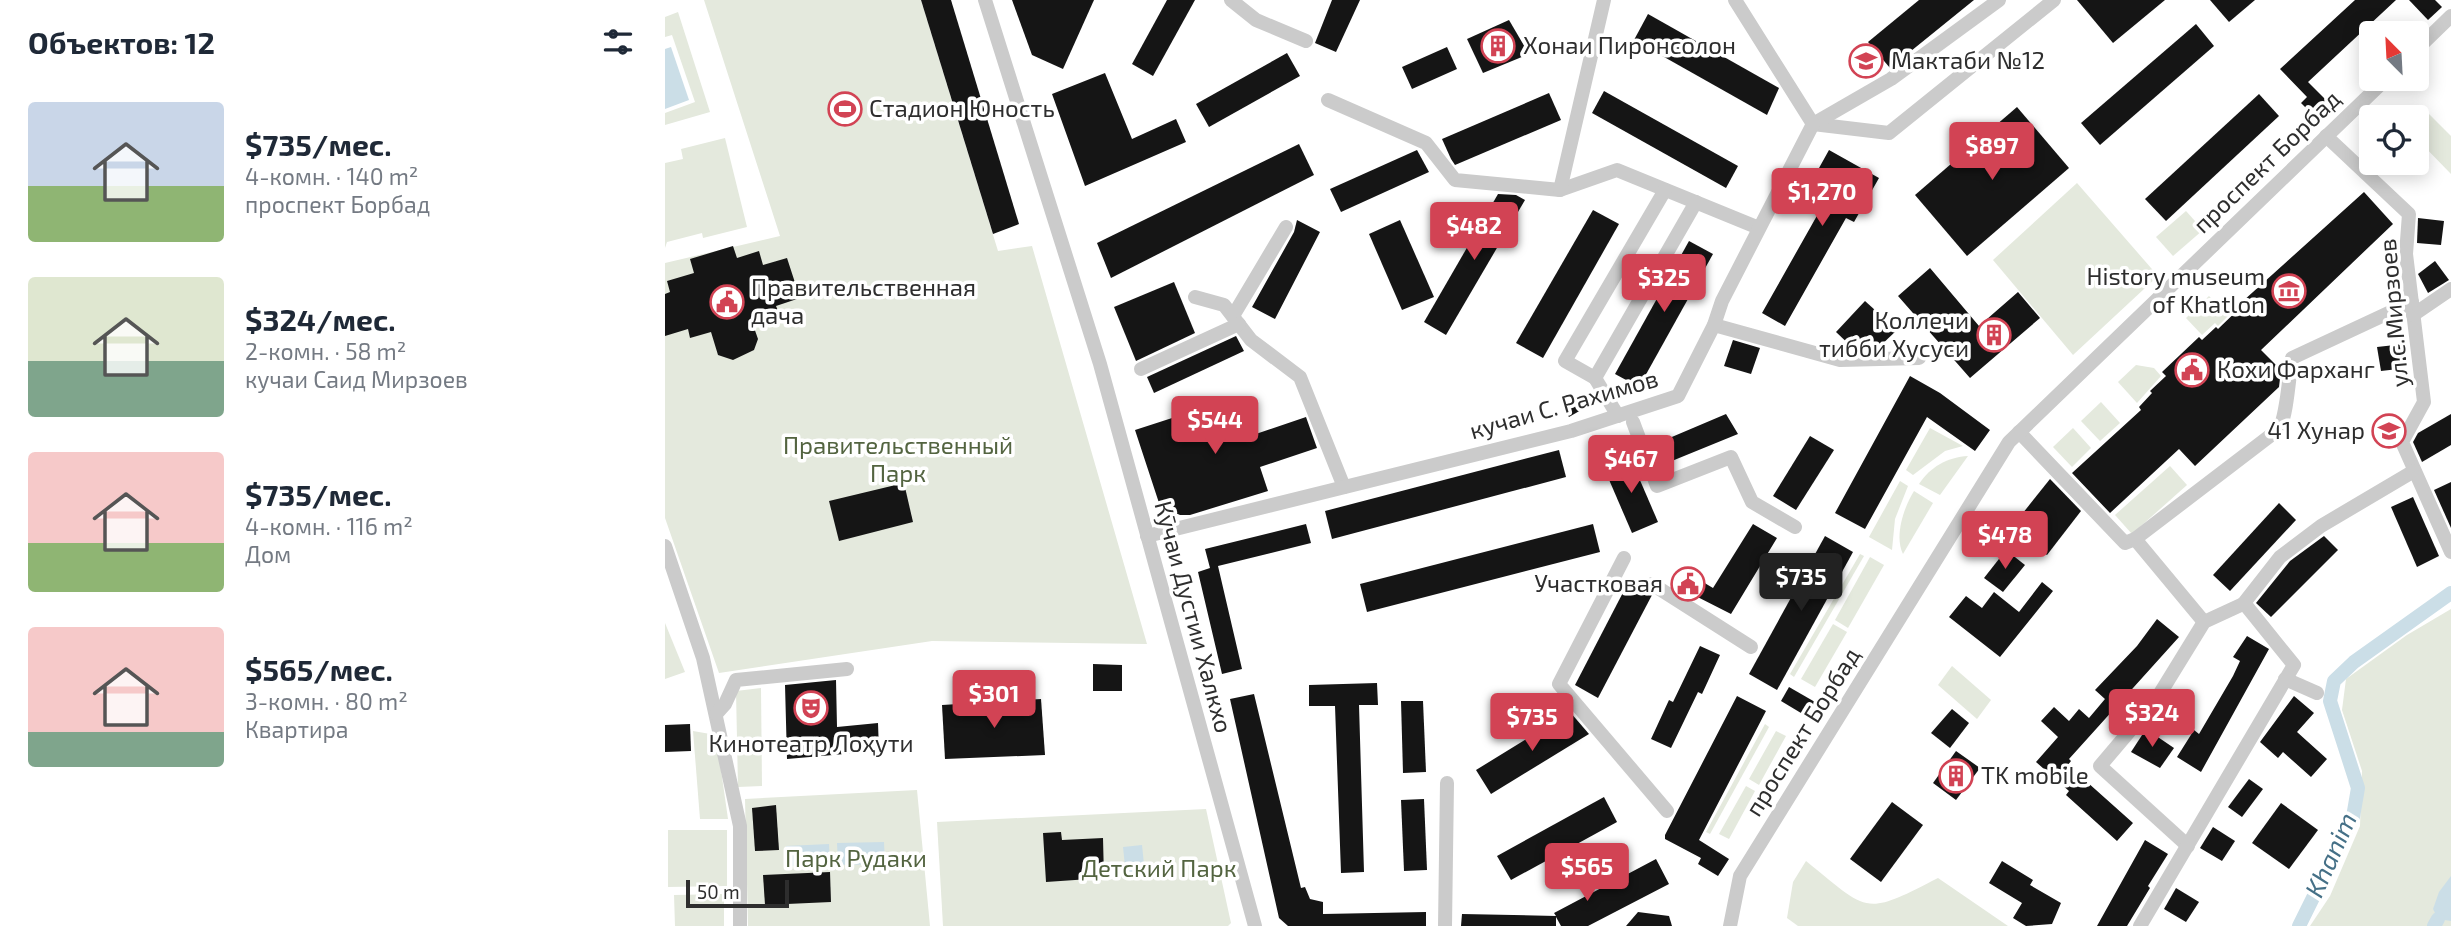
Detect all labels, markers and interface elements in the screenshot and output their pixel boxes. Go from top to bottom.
north arrow [2359,21,2429,91]
map controls [2359,21,2429,175]
icon: filters [599,23,637,61]
text: Объектов: 12 [28,24,215,60]
building icon: Хонаи Пиронсолон [1479,27,1517,65]
place label: Хонаи Пиронсолон [1523,30,1736,59]
school or university icon: Мактаби №12 [1847,42,1885,80]
place label: Мактаби №12 [1891,45,2045,74]
street label: проспект Борбад [2186,83,2346,238]
sports icon: Стадион Юность [826,90,864,128]
place label: Стадион Юность [869,93,1055,122]
button: locate [2359,105,2429,175]
pin: $897 [1951,122,2033,182]
text: $735/мес. [245,126,391,162]
icon: home [84,130,168,214]
text: $897 [1965,131,2019,159]
text: 4-комн. · 140 m² [245,162,418,190]
pin: $1,270 [1765,168,1879,228]
text: $1,270 [1788,177,1856,205]
text: проспект Борбад [245,190,430,218]
pin: $482 [1433,202,1515,262]
text: $482 [1446,211,1502,239]
street label: ул.с.Мирзоев [2372,237,2414,389]
pin: $325 [1623,254,1705,314]
place label: History museum of Khatlon [2086,261,2265,318]
text: $325 [1638,263,1690,291]
place label: Правительственная дача [751,272,976,329]
museum icon: History museum of Khatlon [2270,272,2308,310]
public building icon: Правительственная дача [708,283,746,321]
text: $324/мес. [245,301,396,337]
icon: home [84,305,168,389]
place label: Коллечи тибби Хусуси [1819,305,1969,363]
building icon: Коллечи тибби Хусуси [1975,316,2013,354]
text: 2-комн. · 58 m² [245,337,406,365]
public building icon: Кохи Фарханг [2173,351,2211,389]
place label: Кохи Фарханг [2217,354,2375,383]
street label: кучаи С. Рахимов [1466,363,1661,445]
text: кучаи Саид Мирзоев [245,365,468,393]
pin: $544 [1174,396,1256,456]
text: $544 [1187,405,1243,433]
school or university icon: 41 Хунар [2370,412,2408,450]
place label: 41 Хунар [2267,415,2365,445]
park label: Правительственный Парк [783,430,1013,487]
pin: $467 [1590,435,1672,495]
text: $467 [1604,444,1658,472]
text: $735/мес. [245,476,391,512]
icon: home [84,480,168,564]
street label: Кӯчаи Дустии Халкхо [1149,497,1239,736]
text: 4-комн. · 116 m² [245,512,413,540]
pin: $478 [1964,512,2046,571]
text: $478 [1978,520,2032,548]
text: Дом [245,540,291,568]
pin: $735 [1760,554,1842,613]
text: $735 [1775,562,1827,590]
public building icon: Участковая [1669,565,1707,603]
place label: Участковая [1534,568,1663,597]
street label: проспект Борбад [1738,642,1865,821]
text: $565/мес. [245,651,393,687]
icon: home [84,655,168,739]
pin: $301 [953,670,1035,730]
text: $301 [969,679,1019,707]
text: 3-комн. · 80 m² [245,687,408,715]
theatre icon: Кинотеатр Лоҳути [792,689,830,727]
pin: $324 [2111,690,2193,749]
pin: $735 [1491,694,1573,753]
text: $324 [2125,698,2179,726]
text: $735 [1506,702,1558,730]
text: Квартира [245,715,349,743]
place label: Кинотеатр Лоҳути [708,728,914,758]
building icon: TK mobile [1937,757,1975,795]
place label: TK mobile [1981,760,2089,789]
water label: Khanim [2297,807,2362,902]
park label: Парк Рудаки [785,843,927,873]
pin: $565 [1546,844,1628,903]
text: $565 [1561,852,1613,880]
park label: Детский Парк [1081,853,1237,882]
scale bar [686,877,789,909]
text: 50 m [697,880,740,903]

